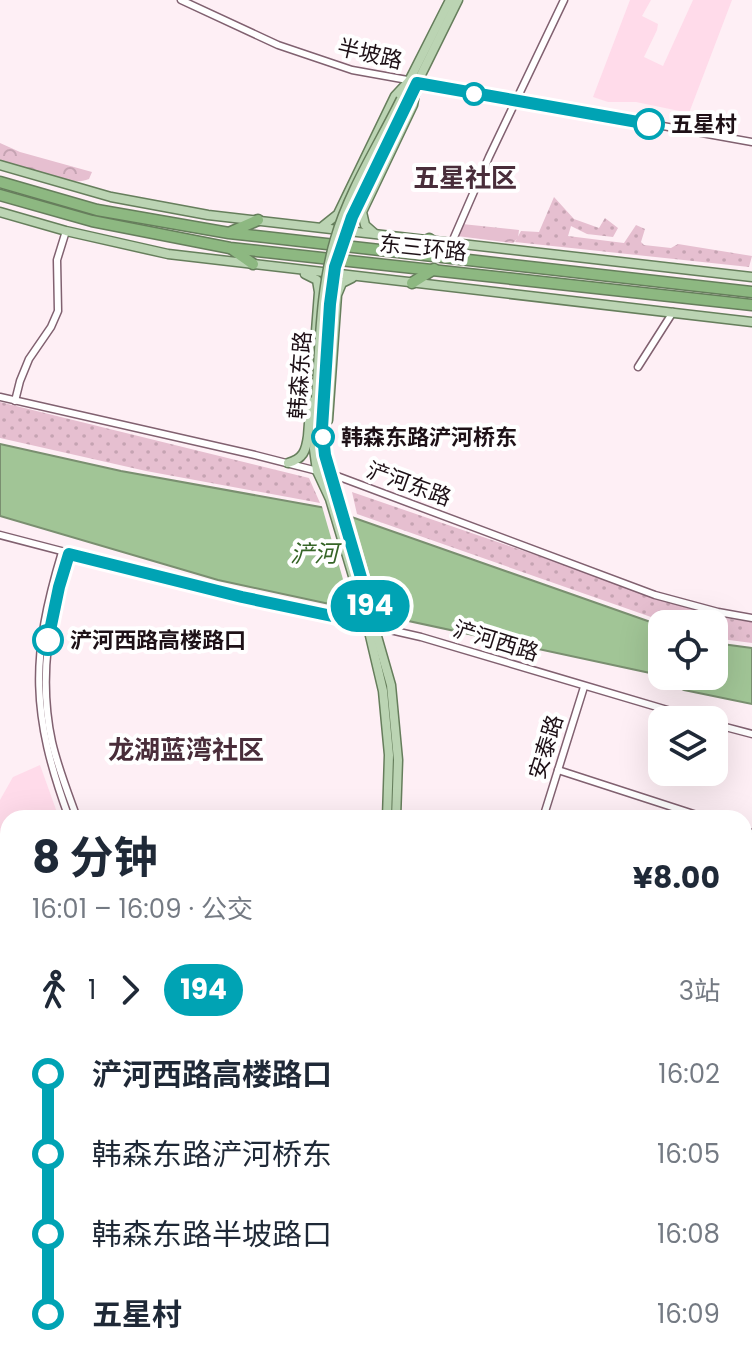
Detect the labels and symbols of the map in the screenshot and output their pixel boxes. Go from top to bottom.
street label: 半坡路 [334,31,406,77]
unlabelled marker [463,83,485,105]
marker: 五星村 [634,109,664,139]
place label: 五星村 [671,109,737,140]
district label: 五星社区 [413,160,517,196]
street label: 东三环路 [378,228,468,268]
street label: 韩森东路 [281,330,319,420]
place label: 韩森东路浐河桥东 [341,422,517,453]
marker: 韩森东路浐河桥东 [312,426,334,448]
street label: 浐河东路 [362,454,456,514]
water label: 浐河 [290,537,342,570]
line badge: 194 [324,580,416,632]
street label: 浐河西路 [449,613,543,669]
marker: 浐河西路高楼路口 [33,625,63,655]
place label: 浐河西路高楼路口 [70,625,246,656]
street label: 安泰路 [522,711,570,783]
district label: 龙湖蓝湾社区 [108,732,264,768]

